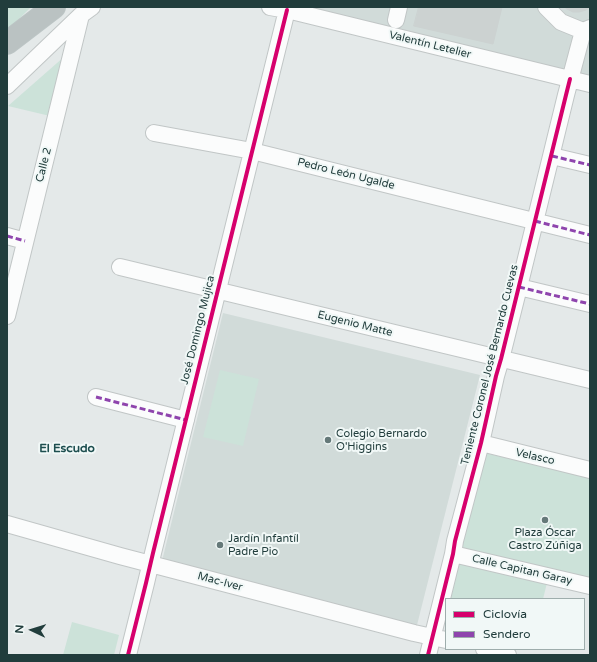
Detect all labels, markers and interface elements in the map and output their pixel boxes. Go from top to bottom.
street label: Valentín Letelier [388,28,472,62]
street label: Calle 2 [33,146,55,184]
street label: Pedro León Ugalde [296,156,396,192]
street label: Teniente Coronel José Bernardo Cuevas [459,263,521,467]
street label: José Domingo Mujica [178,274,218,386]
street label: Eugenio Matte [316,308,394,340]
place label: Colegio Bernardo O'Higgins [336,427,427,453]
marker: Colegio Bernardo O'Higgins [323,435,333,445]
district label: El Escudo [39,442,95,456]
street label: Velasco [514,446,556,468]
marker: Plaza Óscar Castro Zúñiga [540,515,550,525]
place label: Plaza Óscar Castro Zúñiga [508,526,582,552]
place label: Jardín Infantíl Padre Pio [228,532,299,558]
marker: Jardín Infantíl Padre Pio [215,540,225,550]
street label: Calle Capitan Garay [471,552,573,588]
street label: Mac-Iver [196,570,244,594]
legend [445,598,585,650]
text: Ciclovía [483,607,527,621]
north arrow [12,610,52,650]
text: N [13,624,26,634]
text: Sendero [483,627,531,641]

